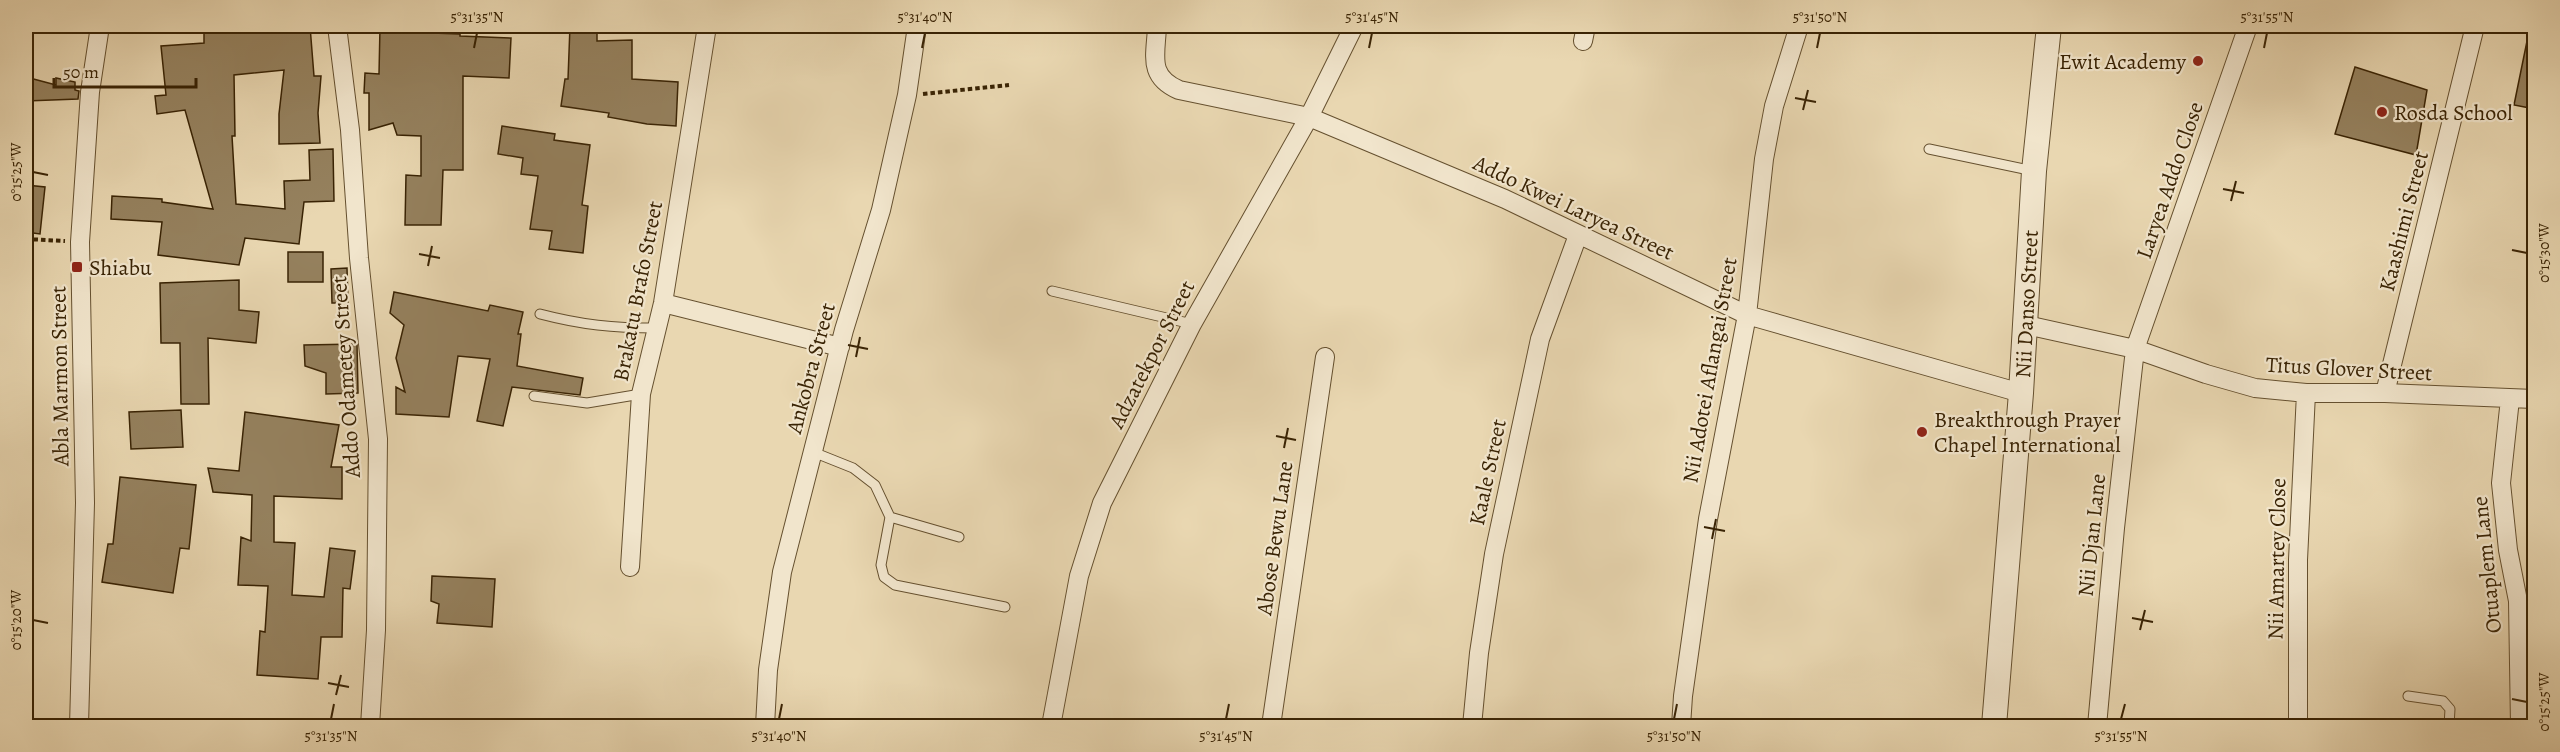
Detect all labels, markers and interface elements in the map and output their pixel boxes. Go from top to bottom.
text: 5°31'35"N [451,7,504,27]
text: 5°31'40"N [897,7,953,27]
text: 5°31'45"N [1345,7,1399,27]
text: 5°31'50"N [1793,7,1848,27]
text: 5°31'55"N [2240,7,2294,27]
place label: Ewit Academy [2059,47,2186,77]
scale bar [54,51,196,89]
marker: Ewit Academy [2191,54,2205,68]
text: 50 m [63,60,99,84]
street label: Laryea Addo Close [2129,98,2211,263]
place label: Rosda School [2394,98,2513,128]
marker: Rosda School [2375,105,2389,119]
text: 0°15'25"W [6,143,26,201]
street label: Addo Kwei Laryea Street [1467,148,1679,268]
street label: Kaashimi Street [2372,148,2436,295]
street label: Brakatu Brafo Street [606,198,670,384]
text: 0°15'30"W [2534,223,2554,283]
street label: Nii Danso Street [2008,229,2046,379]
place label: Shiabu [89,253,152,283]
street label: Nii Adotei Aflangai Street [1675,255,1745,485]
marker: Shiabu [70,260,84,274]
street label: Addo Odametey Street [324,275,368,480]
street label: Adzatekpor Street [1101,275,1202,434]
street label: Abla Marmon Street [43,286,77,467]
street label: Ankobra Street [779,300,843,438]
street label: Titus Glover Street [2265,350,2433,388]
place label: Breakthrough Prayer Chapel International [1934,405,2121,460]
street label: Kaale Street [1462,416,1514,528]
marker: Breakthrough Prayer Chapel International [1915,425,1929,439]
street label: Abose Bewu Lane [1249,459,1301,618]
street label: Nii Djan Lane [2071,472,2113,598]
street label: Nii Amartey Close [2261,478,2293,640]
street label: Otuaplem Lane [2465,495,2509,635]
text: 0°15'20"W [6,590,26,650]
text: 0°15'25"W [2534,673,2554,731]
text: 5°31'35"N [305,726,358,746]
text: 5°31'40"N [751,726,807,746]
text: 5°31'45"N [1199,726,1253,746]
text: 5°31'50"N [1647,726,1702,746]
text: 5°31'55"N [2094,726,2148,746]

